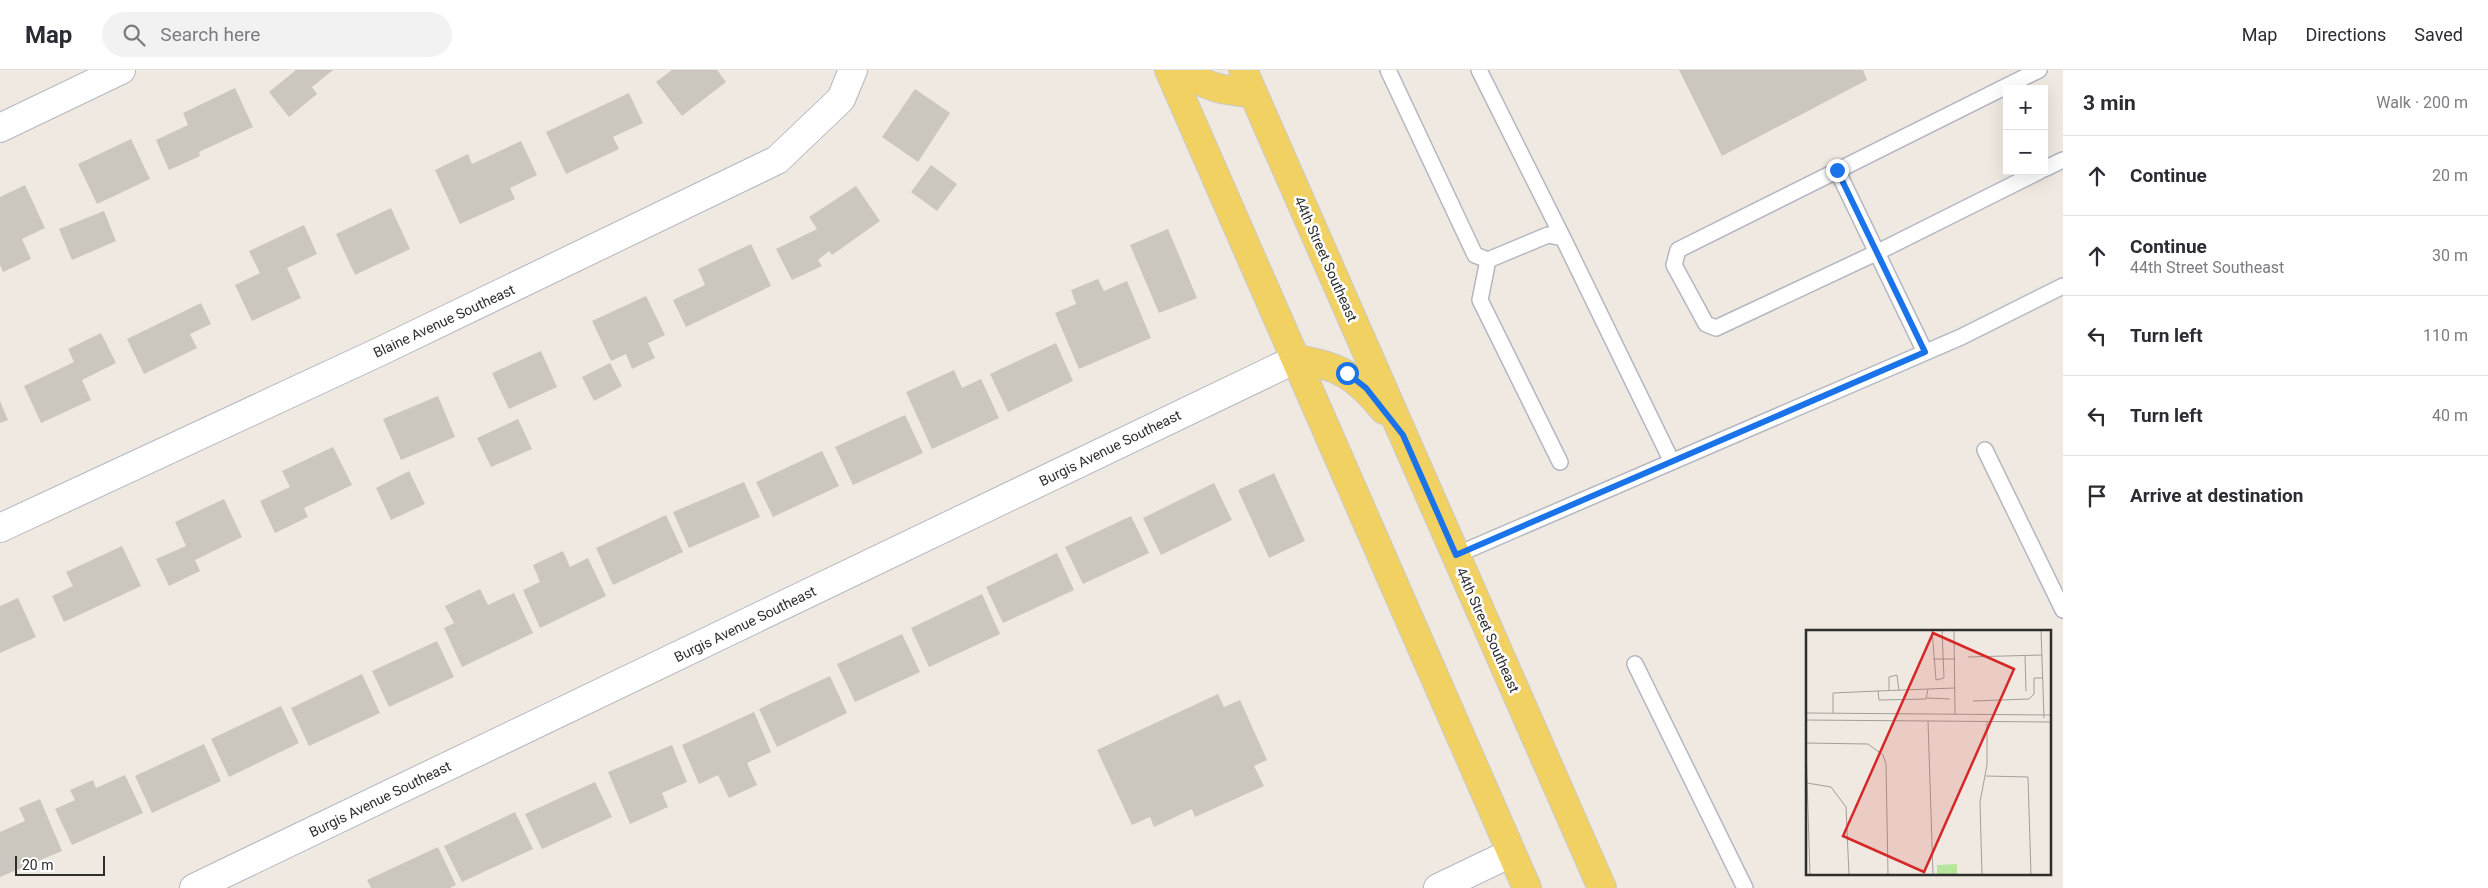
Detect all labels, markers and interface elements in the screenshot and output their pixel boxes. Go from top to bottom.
search box [102,12,452,57]
text: Map [25,21,72,49]
icon: search [120,21,148,49]
text: Search here [160,23,260,46]
text: Map [2242,24,2277,45]
text: Directions [2305,24,2386,45]
text: Saved [2414,24,2463,45]
map controls [2003,85,2048,175]
button: + [2003,85,2048,130]
text: 3 min [2083,91,2136,115]
text: Walk · 200 m [2376,93,2468,112]
button: − [2003,130,2048,175]
route end [1826,159,1849,182]
icon: ahead [2083,162,2111,190]
text: Continue [2130,164,2207,187]
text: 20 m [2432,166,2468,185]
street label: 44th Street Southeast [1291,194,1361,324]
text: Continue [2130,235,2207,258]
icon: ahead [2083,242,2111,270]
text: 30 m [2432,246,2468,265]
text: 44th Street Southeast [2130,258,2284,277]
street label: Blaine Avenue Southeast [371,281,518,361]
icon: left [2083,322,2111,350]
text: Turn left [2130,324,2203,347]
text: 110 m [2423,326,2468,345]
route start [1336,362,1359,385]
icon: left [2083,402,2111,430]
text: Turn left [2130,404,2203,427]
text: 40 m [2432,406,2468,425]
street label: Burgis Avenue Southeast [1037,407,1184,489]
icon: arrive [2083,482,2111,510]
text: Arrive at destination [2130,484,2303,507]
street label: 44th Street Southeast [1453,565,1523,695]
street label: Burgis Avenue Southeast [672,583,819,665]
inset map [1806,630,2050,876]
street label: Burgis Avenue Southeast [307,758,454,840]
scale bar [15,853,105,876]
text: 20 m [22,857,54,873]

